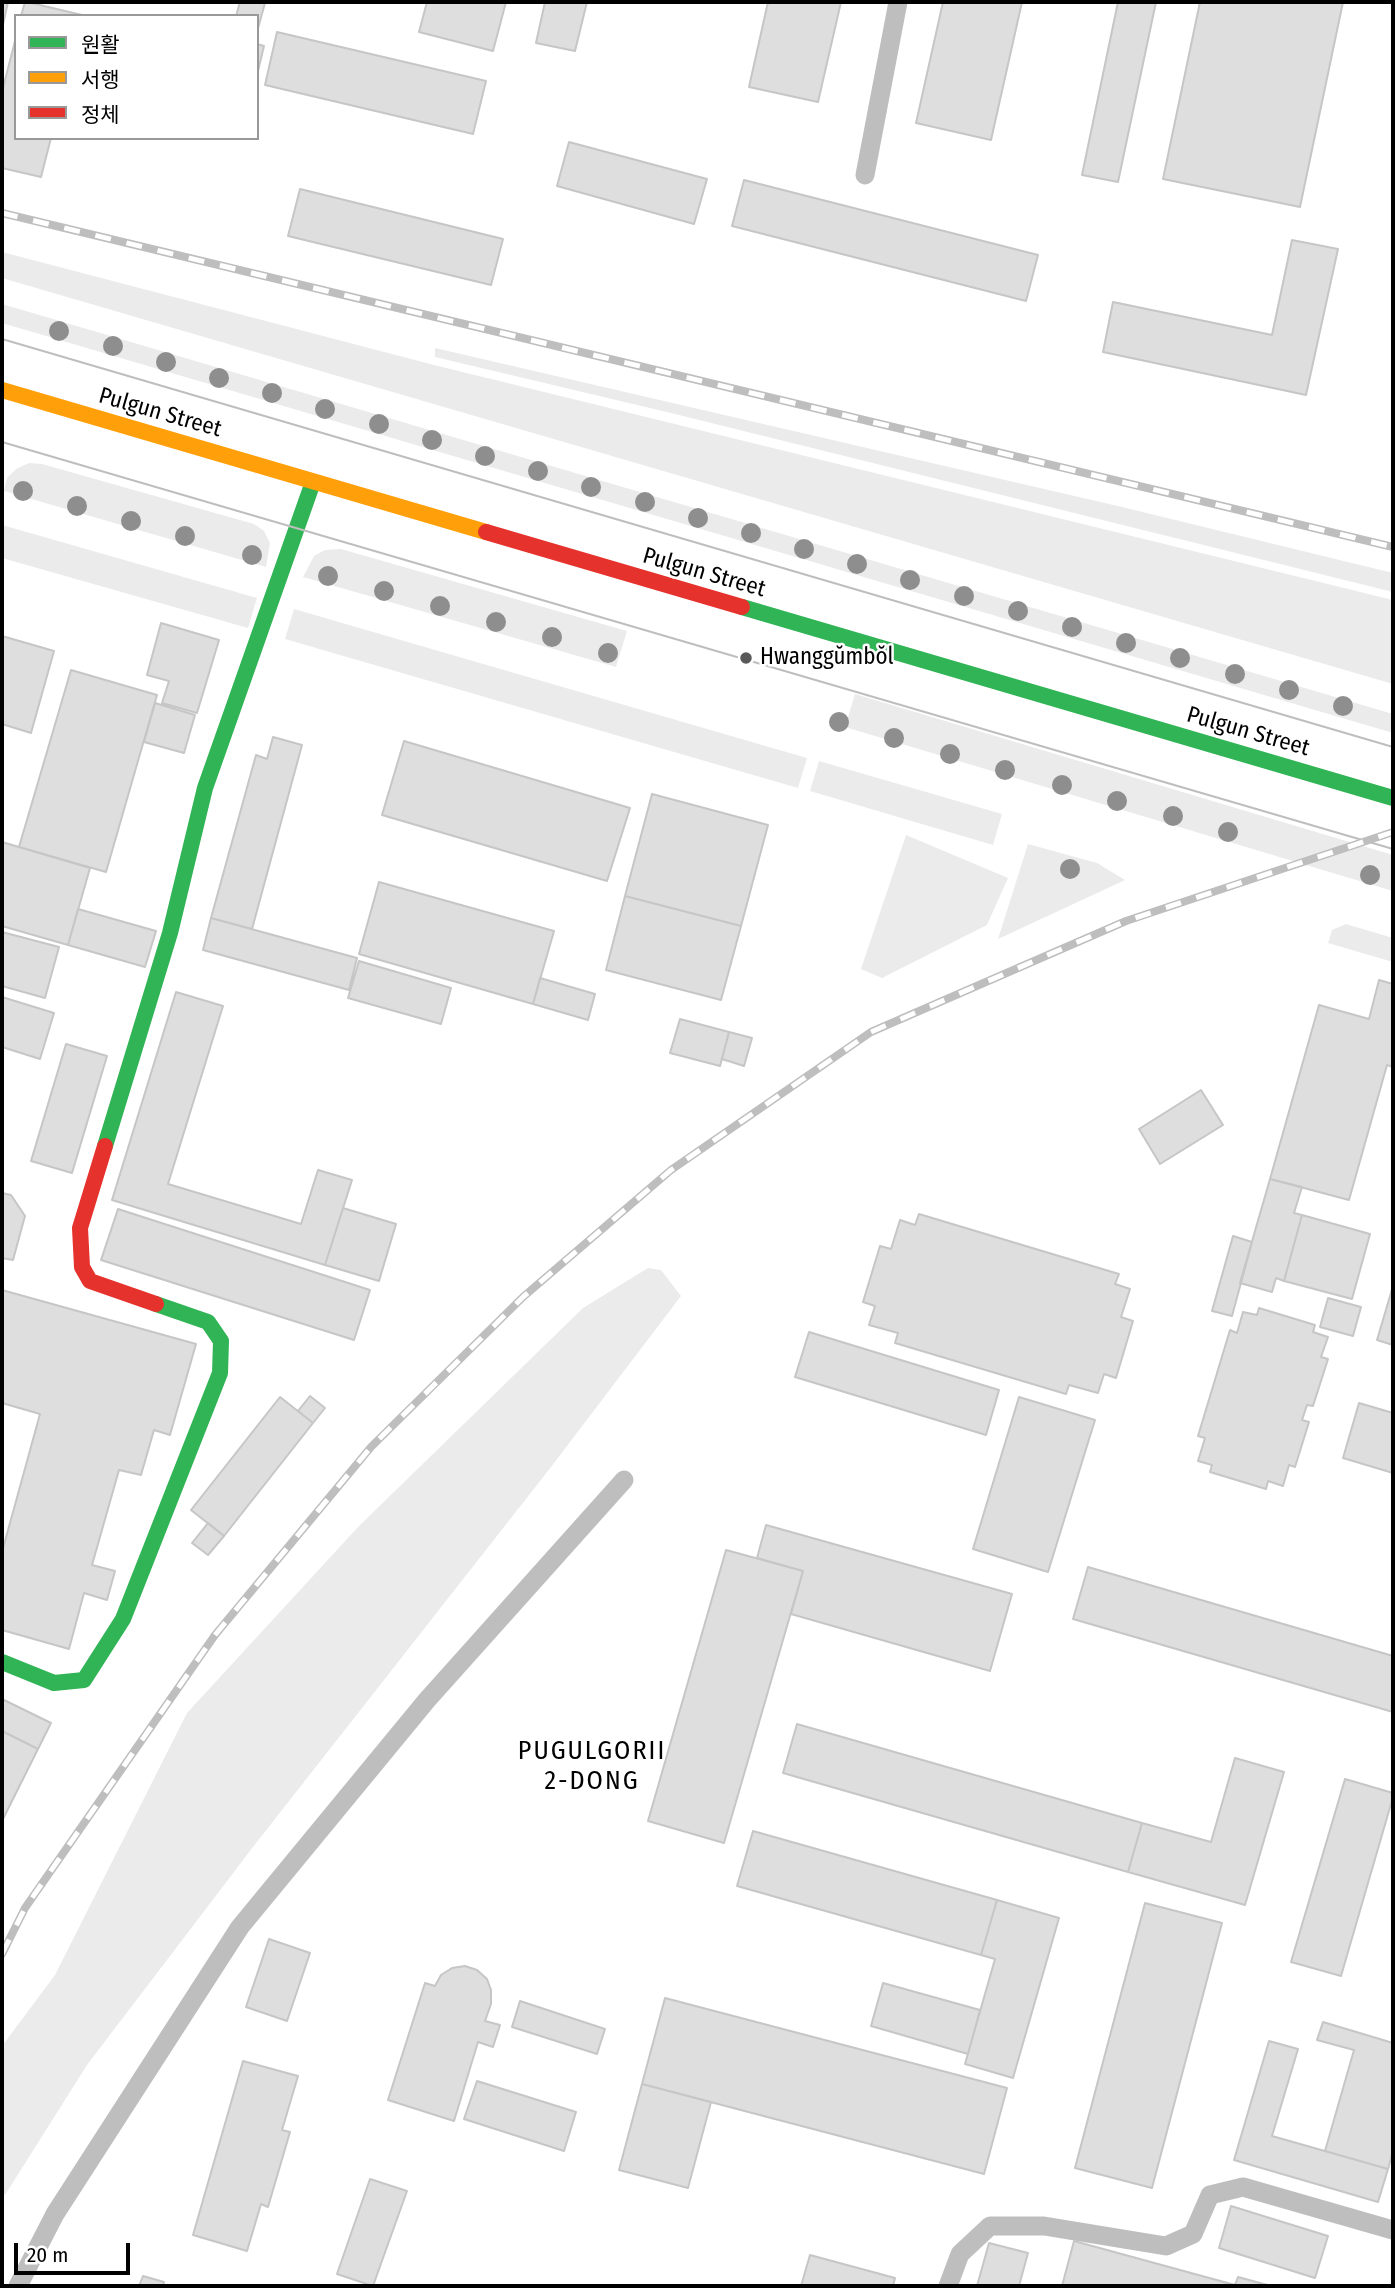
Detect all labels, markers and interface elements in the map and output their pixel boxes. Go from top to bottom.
legend [14,14,259,140]
text: 원활 [81,32,120,58]
text: 서행 [81,67,120,93]
text: 정체 [81,102,120,128]
street label: Pulgun Street [96,382,224,444]
street label: Pulgun Street [640,542,768,604]
place label: Hwanggŭmbŏl [760,644,894,672]
marker: Hwanggŭmbŏl [738,650,754,666]
street label: Pulgun Street [1184,701,1312,763]
district label: PUGULGORII 2-DONG [519,1736,665,1798]
scale bar [18,2228,133,2272]
text: 20 m [27,2242,68,2268]

